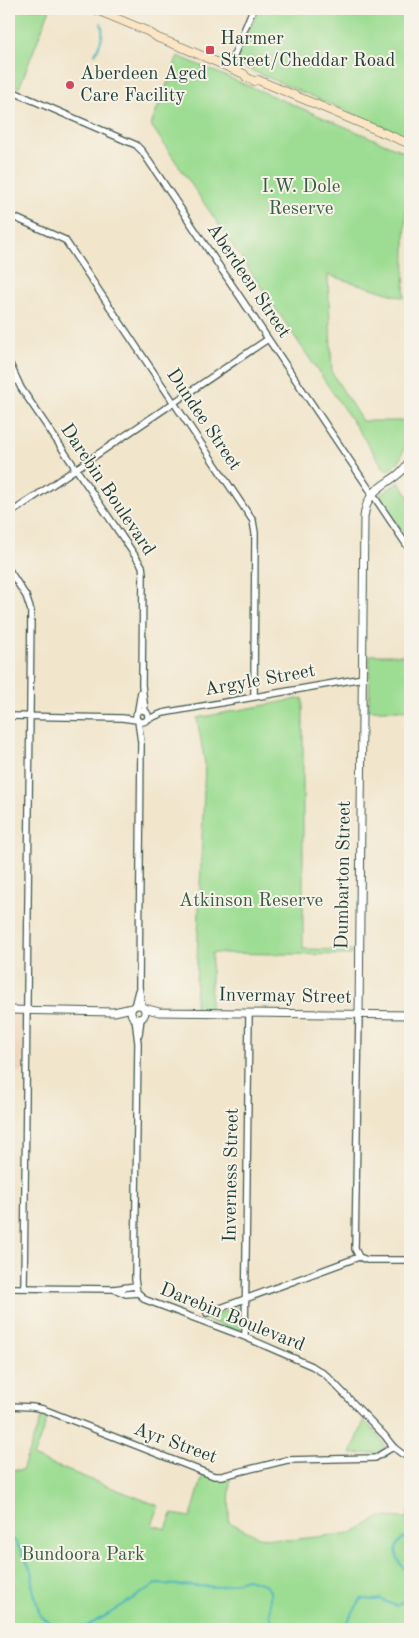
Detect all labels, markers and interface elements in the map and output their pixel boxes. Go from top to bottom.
place label: Harmer Street/Cheddar Road [220,30,395,71]
marker: Harmer Street/Cheddar Road [204,44,216,56]
place label: Aberdeen Aged Care Facility [80,65,207,106]
marker: Aberdeen Aged Care Facility [64,79,76,91]
park label: I.W. Dole Reserve [262,178,340,219]
street label: Aberdeen Street [203,220,293,342]
street label: Dundee Street [162,366,244,474]
street label: Darebin Boulevard [56,421,158,559]
street label: Argyle Street [203,662,317,700]
street label: Dumbarton Street [333,800,355,950]
park label: Atkinson Reserve [179,892,323,911]
street label: Invermay Street [218,986,352,1008]
street label: Inverness Street [221,1108,243,1242]
street label: Darebin Boulevard [157,1280,307,1356]
street label: Ayr Street [131,1420,219,1468]
park label: Bundoora Park [21,1546,145,1565]

